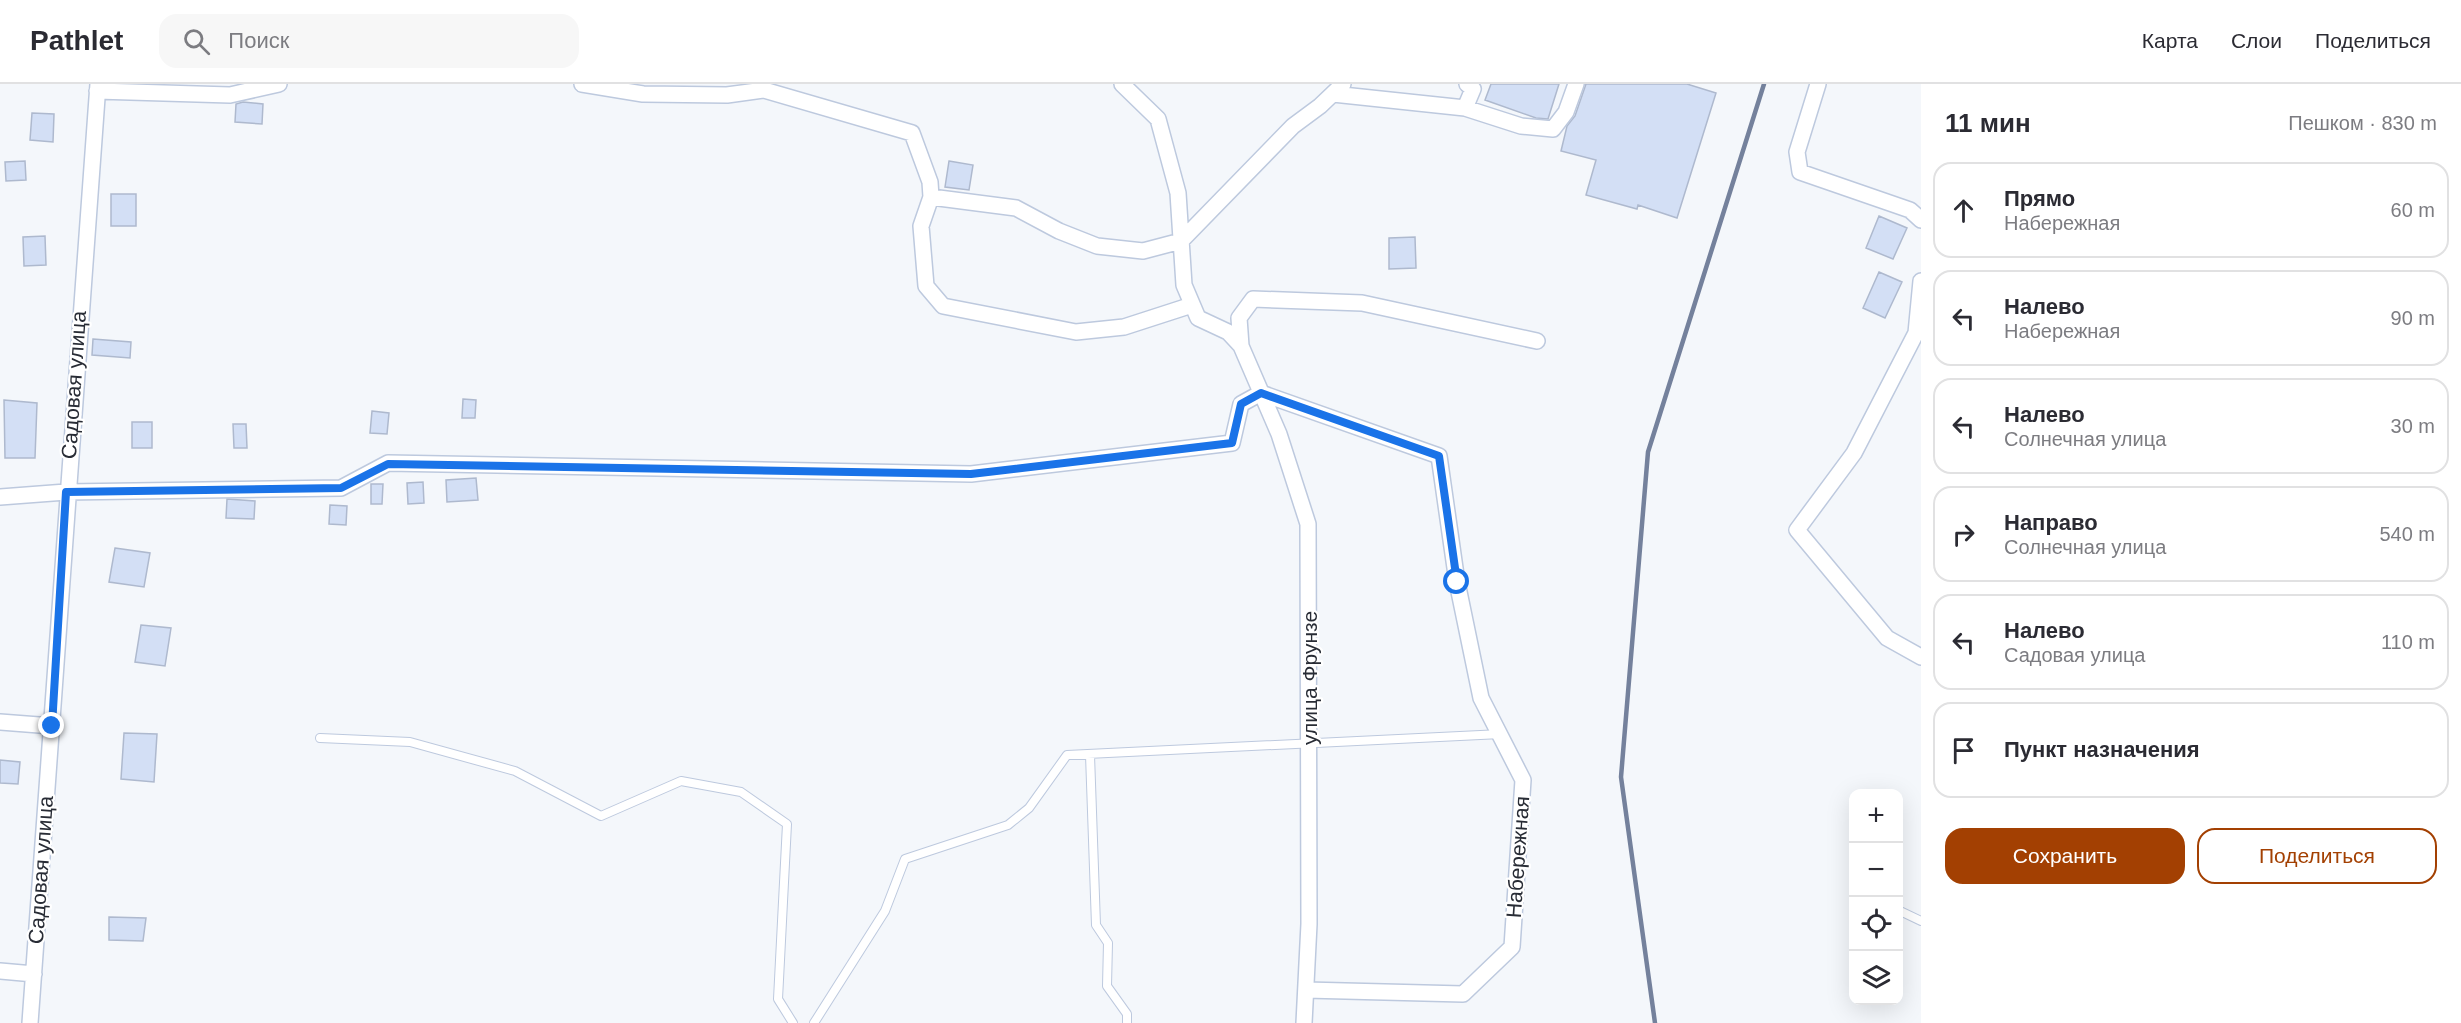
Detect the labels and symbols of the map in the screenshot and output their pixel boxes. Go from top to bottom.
street label: Садовая улица [57,310,90,460]
route start [1443,568,1469,594]
street label: улица Фрунзе [1298,611,1321,745]
route end [38,712,64,738]
street label: Садовая улица [24,795,57,945]
street label: Набережная [1502,795,1533,919]

